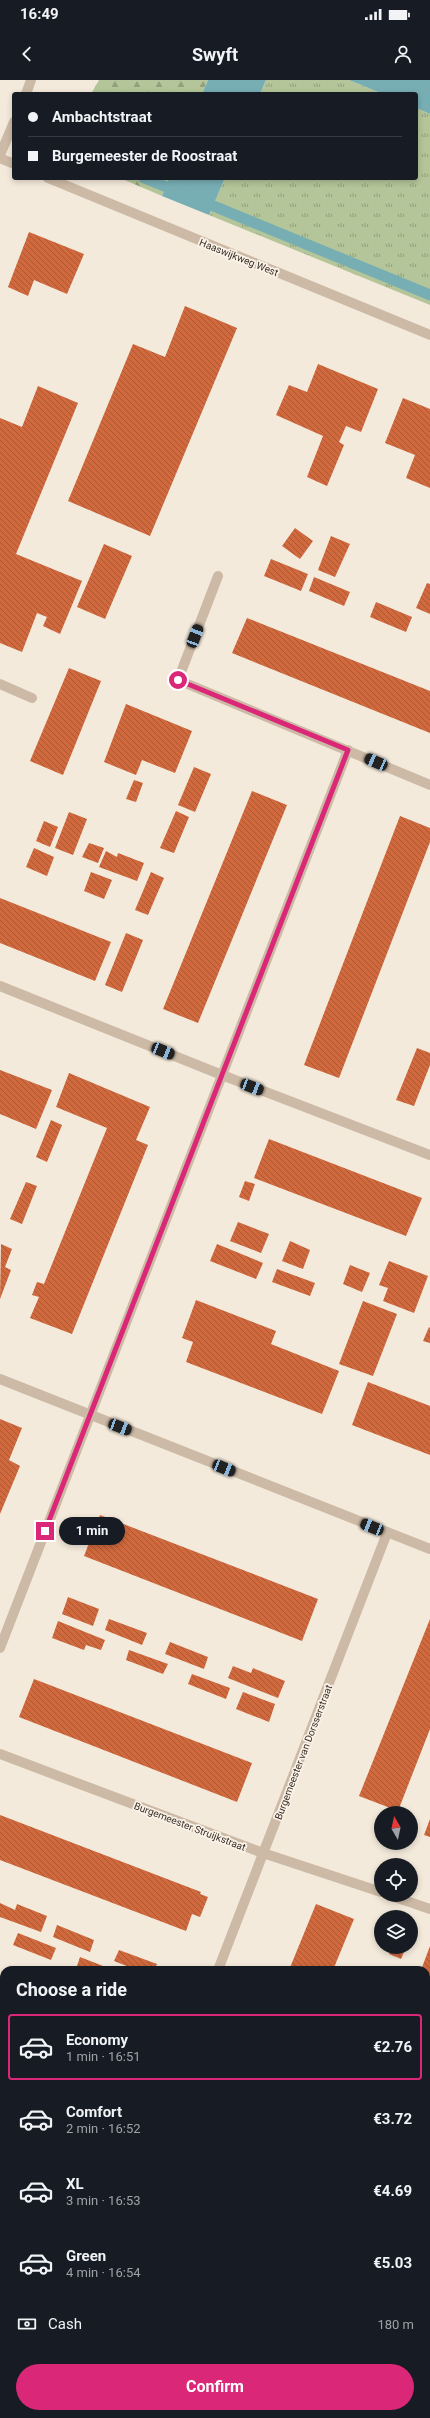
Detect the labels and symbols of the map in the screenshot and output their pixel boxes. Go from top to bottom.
street label: Haaswijkweg West [198,237,280,278]
car [185,623,205,649]
route start [169,671,187,689]
car [363,752,389,772]
car [150,1041,176,1061]
car [239,1077,265,1097]
car [107,1417,133,1437]
car [211,1458,237,1478]
callout: 1 min [59,1517,125,1545]
car [359,1517,385,1537]
route end [36,1522,54,1540]
street label: Burgemeester van Dorsserstraat [273,1683,334,1821]
street label: Burgemeester Struijkstraat [132,1800,247,1853]
north arrow [374,1806,418,1850]

